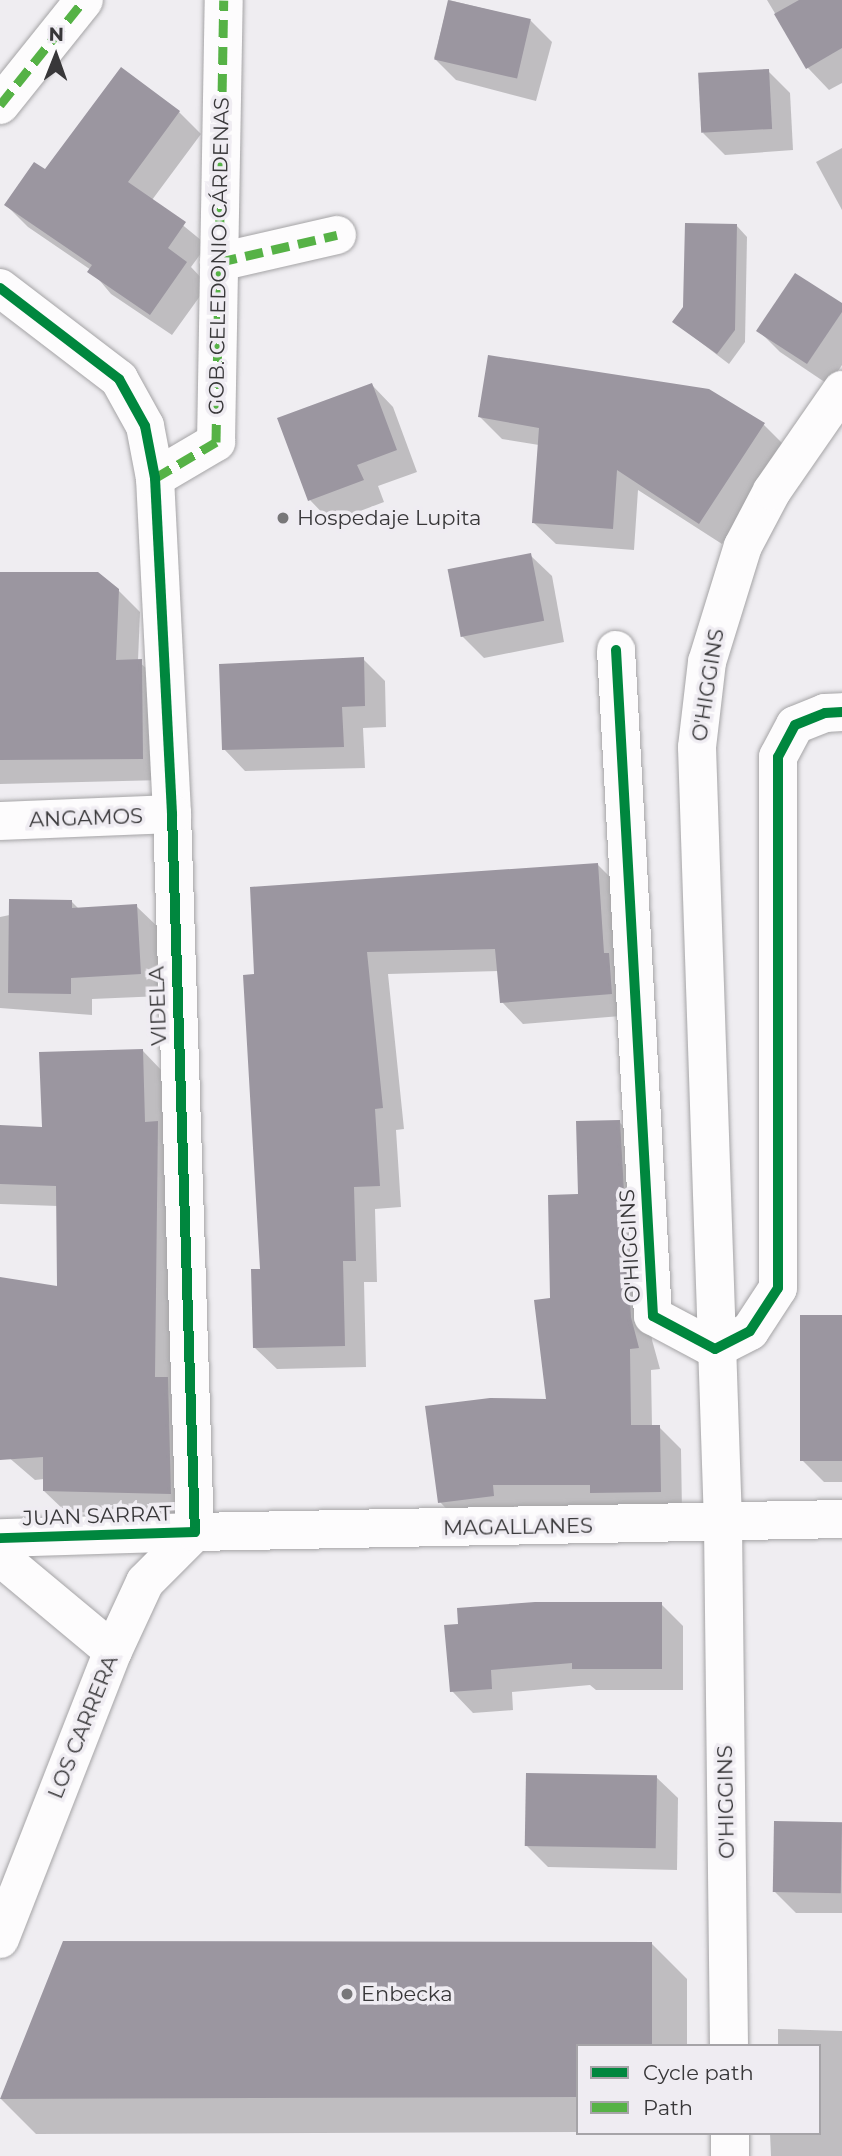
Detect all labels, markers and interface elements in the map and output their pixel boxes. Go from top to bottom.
north arrow [21,21,91,91]
text: N [48,23,64,46]
street label: GOB. CELEDONIO CÁRDENAS [204,97,234,415]
place label: Hospedaje Lupita [297,505,481,531]
marker: Hospedaje Lupita [275,510,291,526]
street label: O'HIGGINS [687,627,729,743]
street label: ANGAMOS [29,803,143,833]
street label: VIDELA [144,966,172,1046]
street label: O'HIGGINS [614,1189,646,1303]
street label: JUAN SARRAT [22,1501,172,1531]
street label: MAGALLANES [443,1513,593,1541]
street label: LOS CARRERA [43,1652,123,1802]
street label: O'HIGGINS [712,1745,740,1859]
place label: Enbecka [361,1981,453,2007]
marker: Enbecka [339,1986,355,2002]
legend [576,2044,821,2135]
text: Cycle path [643,2060,754,2085]
text: Path [643,2095,693,2120]

